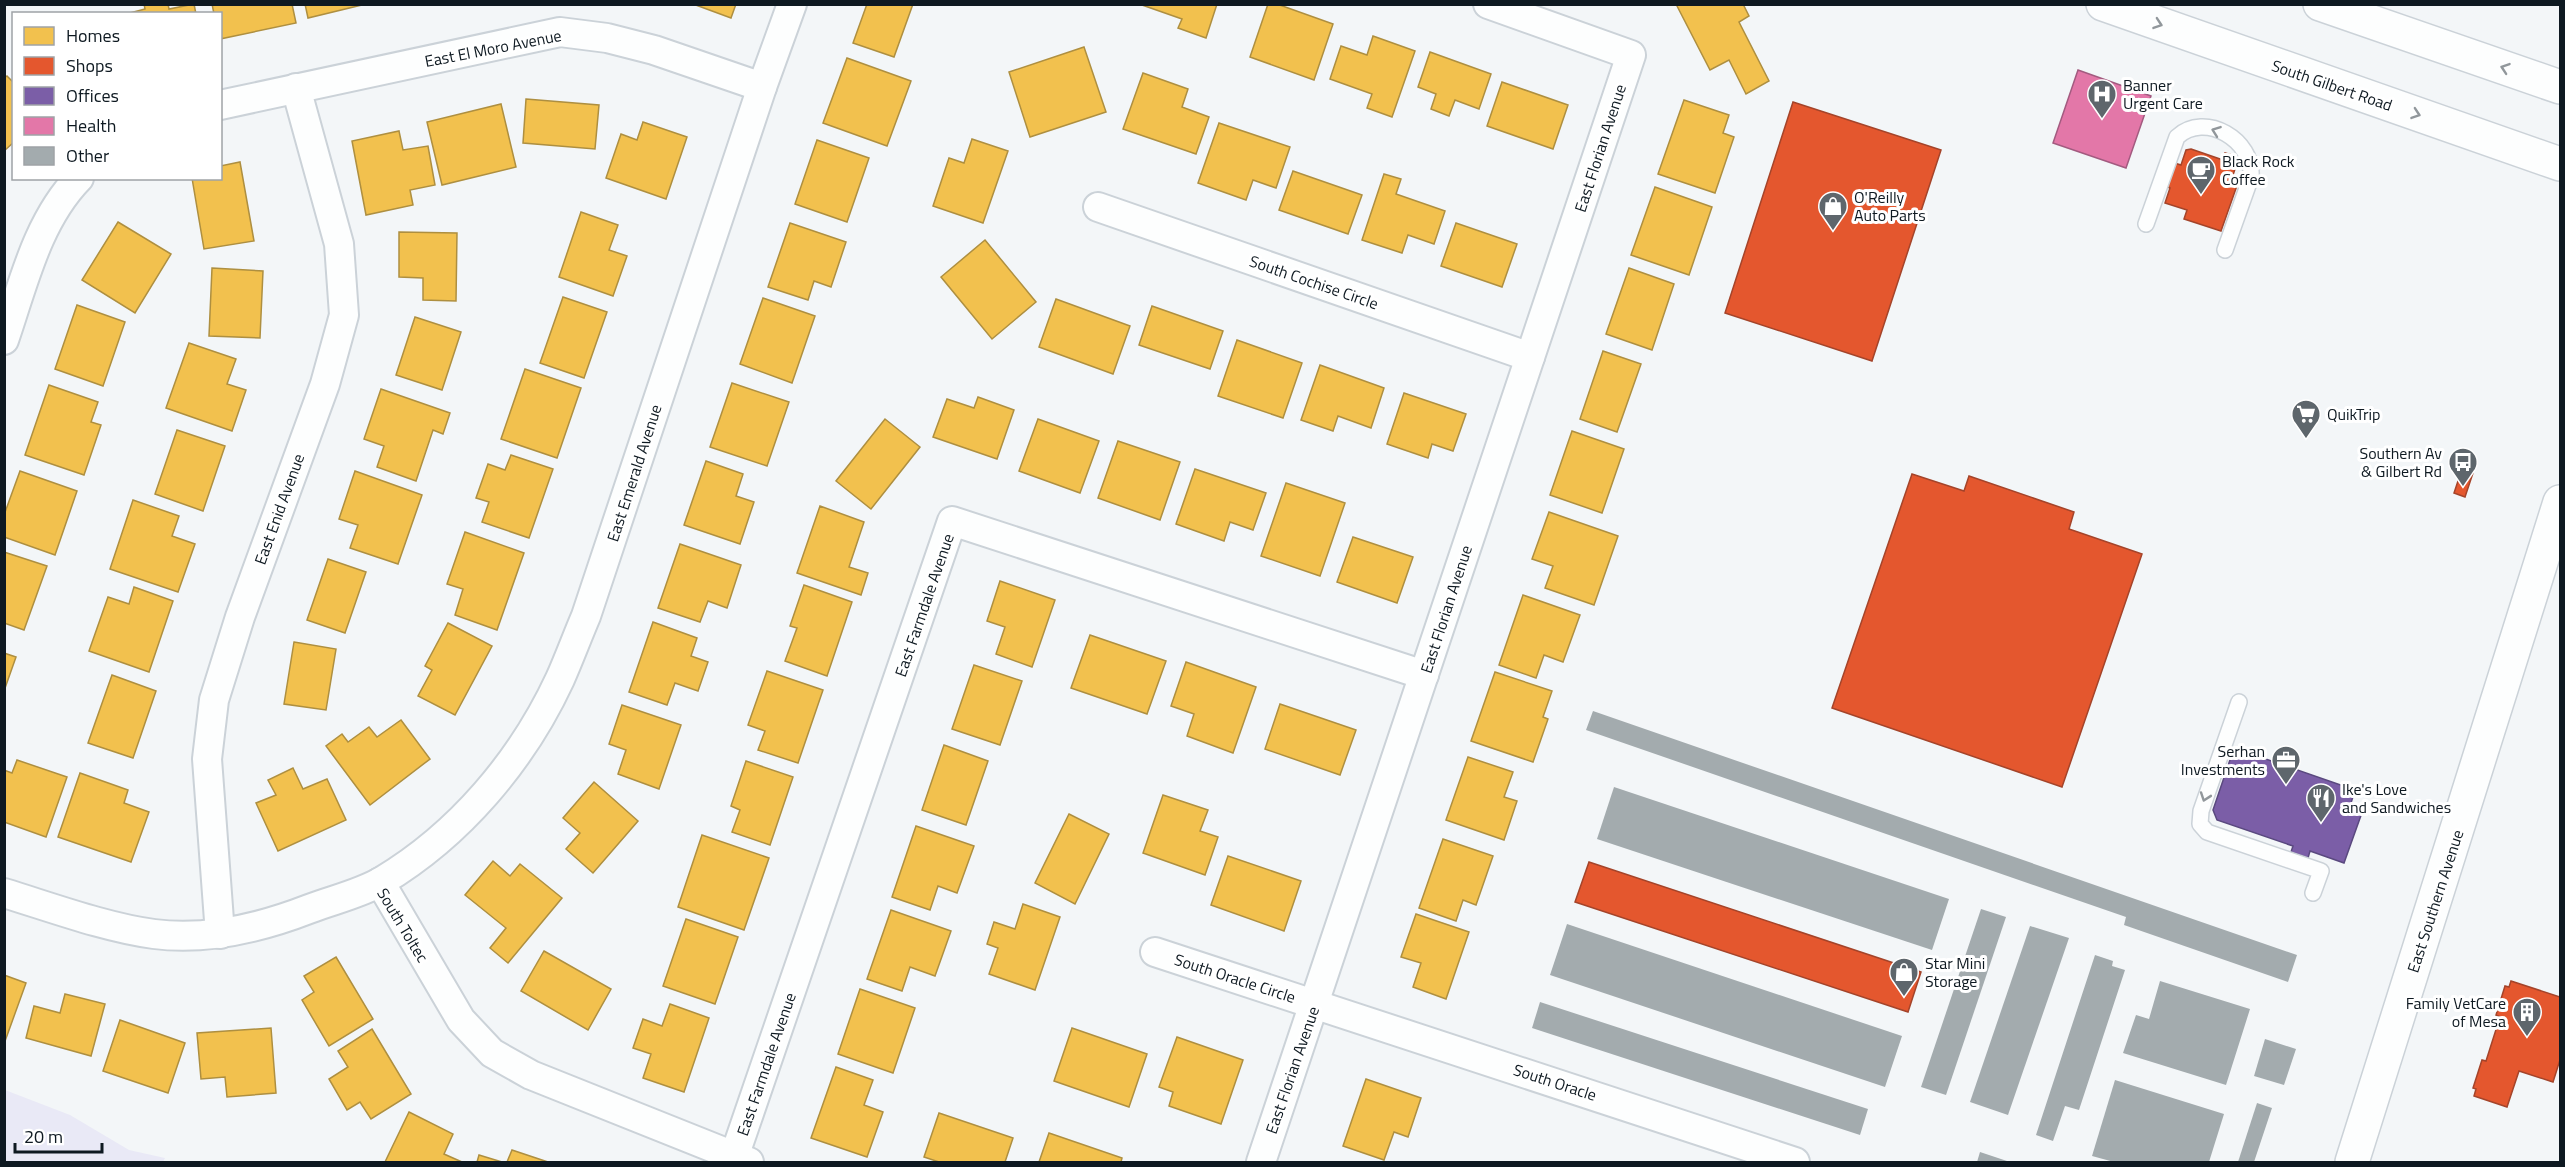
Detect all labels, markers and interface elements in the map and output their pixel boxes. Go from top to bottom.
legend [12,12,222,180]
one-way arrow [2152,16,2163,29]
text: Homes [66,22,120,49]
street label: East El Moro Avenue [423,23,563,73]
text: Shops [66,52,113,79]
street label: South Gilbert Road [2268,53,2396,117]
one-way arrow [2500,62,2511,75]
place label: Banner Urgent Care [2123,73,2203,115]
hospital icon: Banner Urgent Care [2086,78,2118,120]
street label: East Florian Avenue [1568,81,1632,215]
text: Offices [66,82,119,109]
one-way arrow [2410,107,2421,119]
text: Health [66,112,116,139]
one-way arrow [2211,125,2222,138]
text: Other [66,142,109,169]
place label: Black Rock Coffee [2222,149,2295,191]
cafe icon: Black Rock Coffee [2185,154,2217,196]
place label: O'Reilly Auto Parts [1854,185,1926,227]
shop icon: O'Reilly Auto Parts [1817,190,1849,232]
street label: South Cochise Circle [1246,249,1382,315]
supermarket icon: QuikTrip [2290,398,2322,440]
street label: East Emerald Avenue [600,401,668,545]
place label: QuikTrip [2327,402,2381,426]
place label: Southern Av & Gilbert Rd [2360,441,2442,483]
bus stop icon: Southern Av & Gilbert Rd [2447,446,2479,488]
street label: East Enid Avenue [248,450,310,568]
street label: East Farmdale Avenue [888,530,960,680]
street label: East Florian Avenue [1414,542,1478,676]
place label: Serhan Investments [2181,739,2265,781]
office icon: Serhan Investments [2270,744,2302,786]
place label: Ike's Love and Sandwiches [2342,777,2451,819]
restaurant icon: Ike's Love and Sandwiches [2305,782,2337,824]
one-way arrow [2200,791,2213,802]
street label: East Southern Avenue [2401,826,2469,976]
street label: South Toltec [371,883,435,967]
street label: South Oracle Circle [1171,947,1299,1009]
place label: Star Mini Storage [1925,951,1985,993]
shop icon: Star Mini Storage [1888,956,1920,998]
street label: East Farmdale Avenue [730,989,802,1139]
place label: Family VetCare of Mesa [2406,991,2506,1033]
building icon: Family VetCare of Mesa [2511,996,2543,1038]
street label: East Florian Avenue [1259,1003,1325,1137]
street label: South Oracle [1510,1057,1600,1107]
scale bar [15,1116,102,1154]
text: 20 m [24,1123,63,1150]

